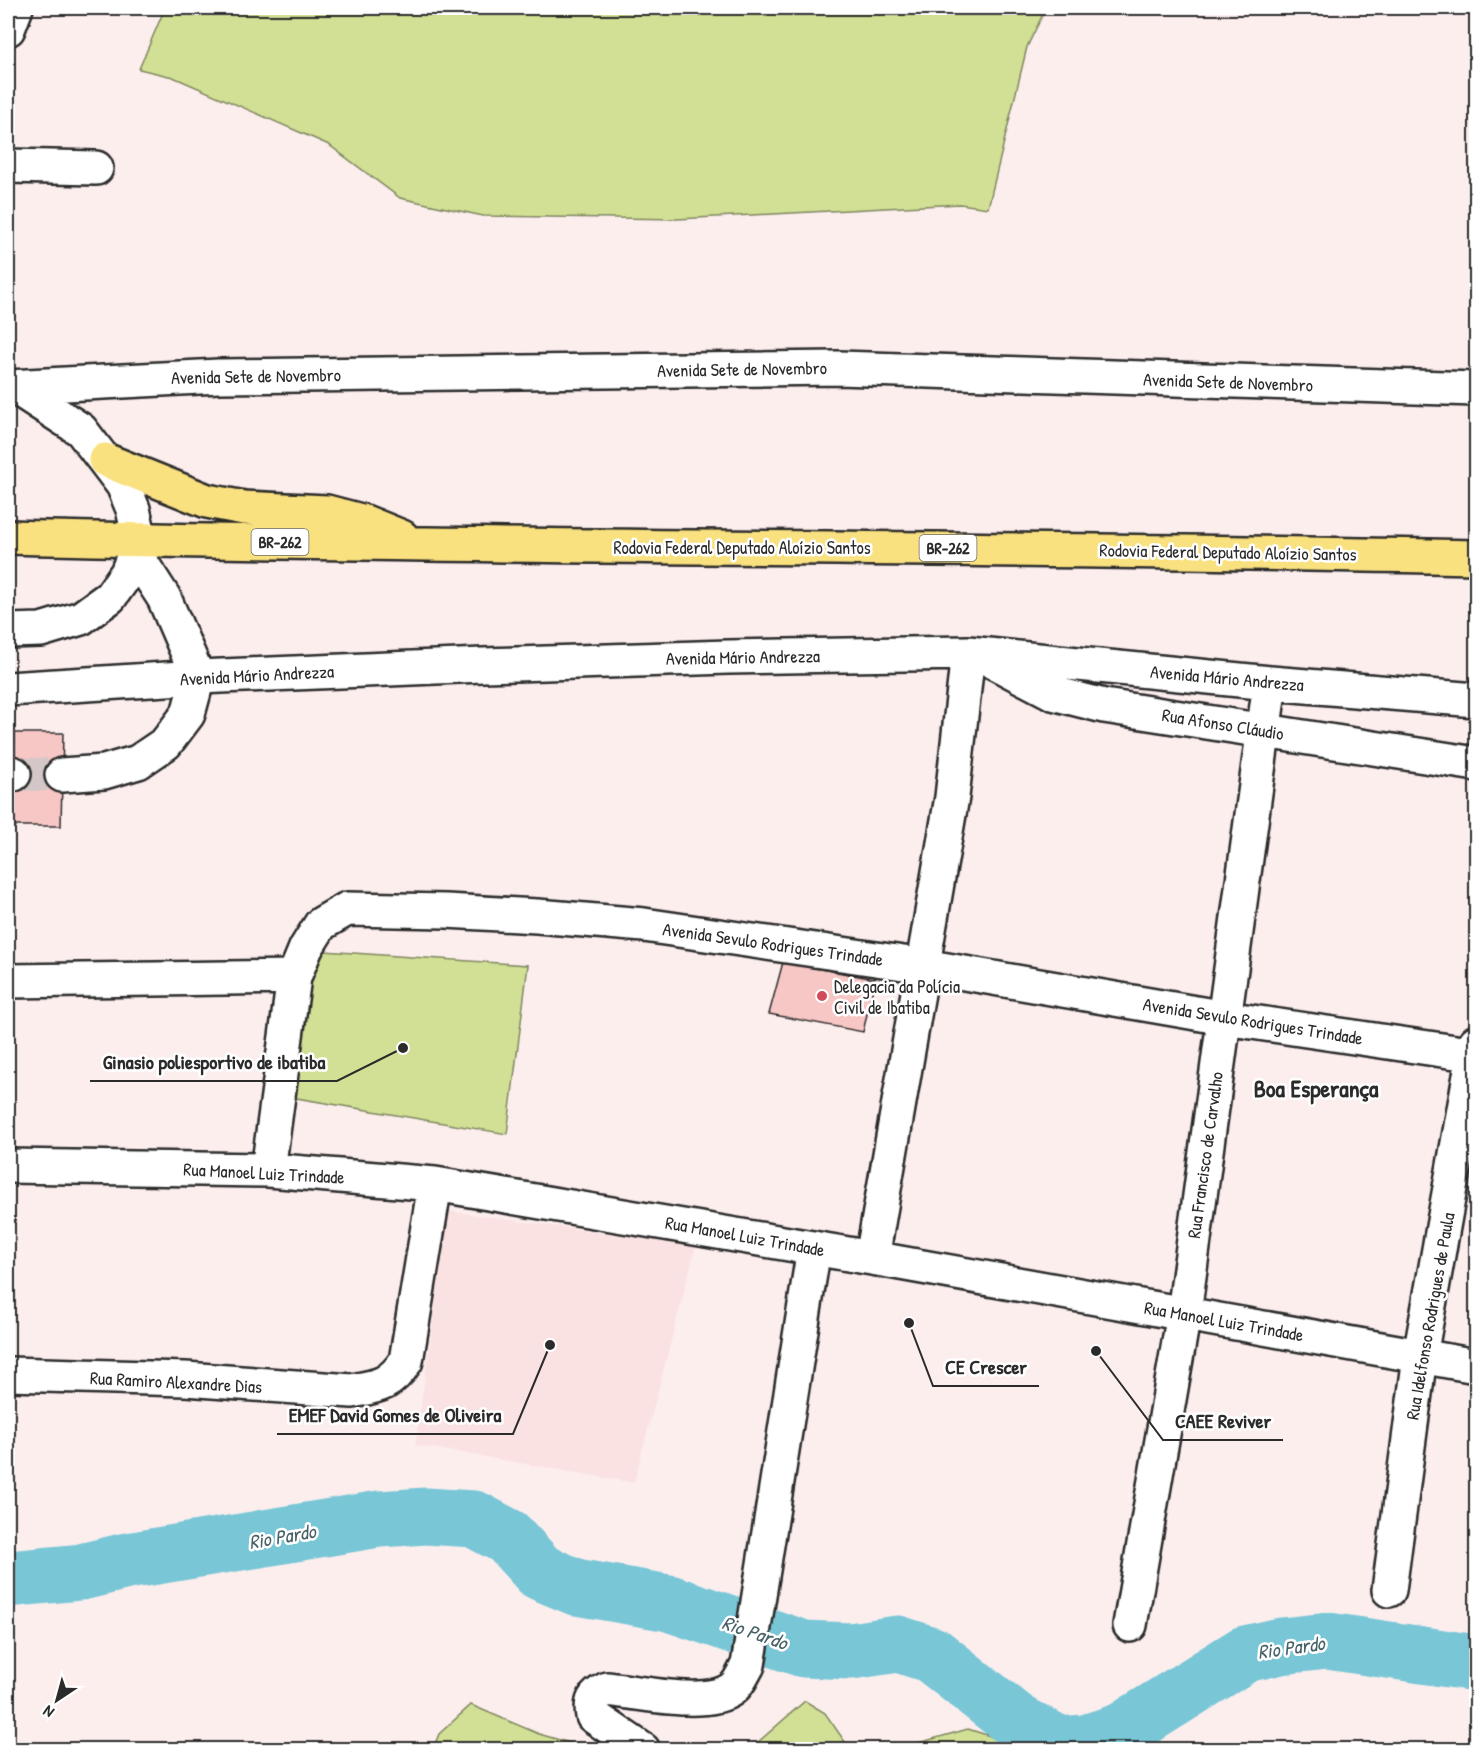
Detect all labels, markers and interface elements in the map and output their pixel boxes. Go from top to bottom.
street label: Avenida Sete de Novembro [657,355,827,383]
street label: Avenida Sete de Novembro [171,362,341,390]
street label: Avenida Sete de Novembro [1143,367,1313,397]
road number: BR-262 [252,529,308,555]
street label: Rodovia Federal Deputado Aloízio Santos [613,535,871,560]
road number: BR-262 [920,535,976,561]
street label: Rodovia Federal Deputado Aloízio Santos [1099,537,1357,567]
street label: Avenida Mário Andrezza [666,643,820,671]
street label: Avenida Mário Andrezza [179,658,335,692]
street label: Avenida Mário Andrezza [1149,659,1305,697]
street label: Rua Afonso Cláudio [1160,702,1286,746]
street label: Avenida Sevulo Rodrigues Trindade [661,916,885,972]
place label: Delegacia da Polícia Civil de Ibatiba [834,974,960,1020]
marker: Delegacia da Polícia Civil de Ibatiba [815,989,829,1003]
street label: Avenida Sevulo Rodrigues Trindade [1141,991,1365,1051]
callout: Ginasio poliesportivo de ibatiba [90,1043,337,1081]
text: Ginasio poliesportivo de ibatiba [103,1048,325,1076]
street label: Rua Francisco de Carvalho [1181,1070,1229,1240]
district label: Boa Esperança [1254,1072,1379,1105]
street label: Rua Manoel Luiz Trindade [183,1156,345,1190]
street label: Rua Manoel Luiz Trindade [663,1210,827,1262]
street label: Rua Idelfonso Rodrigues de Paula [1399,1210,1461,1422]
street label: Rua Manoel Luiz Trindade [1142,1295,1306,1347]
callout: CE Crescer [933,1348,1039,1386]
text: CE Crescer [945,1353,1027,1380]
street label: Rua Ramiro Alexandre Dias [89,1365,263,1399]
callout: EMEF David Gomes de Oliveira [277,1396,513,1434]
text: EMEF David Gomes de Oliveira [289,1401,501,1428]
callout: CAEE Reviver [1163,1402,1283,1440]
text: CAEE Reviver [1175,1407,1271,1434]
water label: Rio Pardo [247,1517,319,1555]
water label: Rio Pardo [719,1608,793,1656]
water label: Rio Pardo [1256,1629,1328,1665]
north arrow [27,1670,87,1730]
text: N [38,1700,58,1724]

